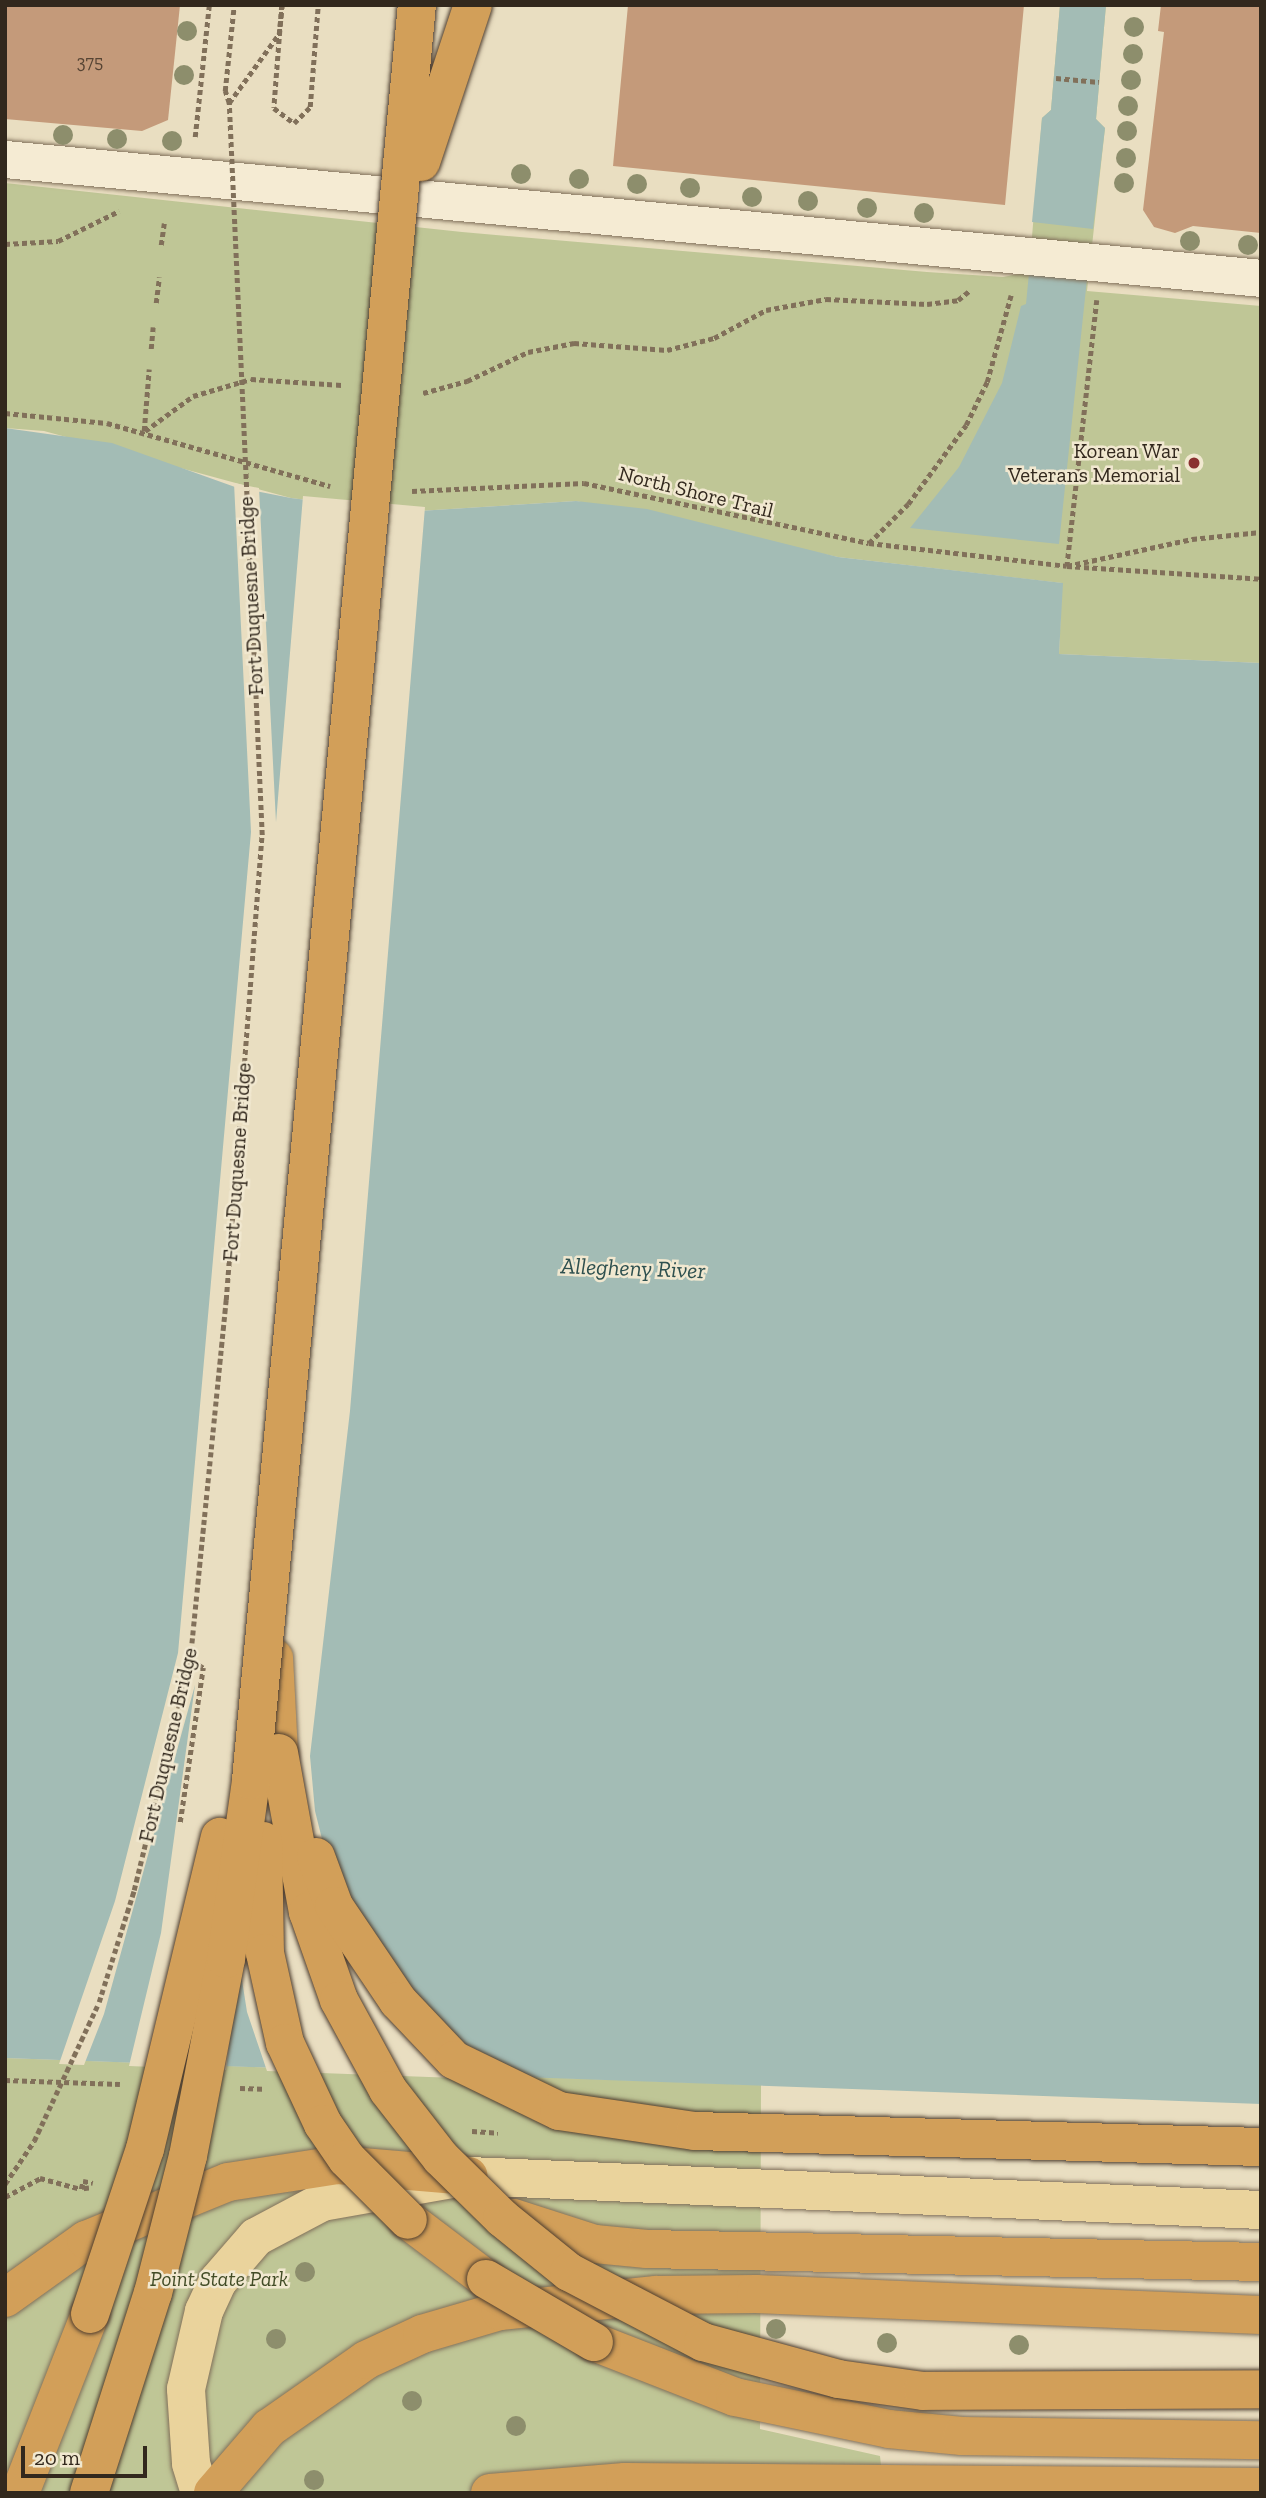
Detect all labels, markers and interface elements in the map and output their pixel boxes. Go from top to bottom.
house number: 375 [77,51,103,73]
place label: Korean War Veterans Memorial [1008,438,1180,488]
marker: Korean War Veterans Memorial [1186,455,1202,471]
street label: North Shore Trail [616,461,776,523]
street label: Fort Duquesne Bridge [233,496,269,696]
street label: Fort Duquesne Bridge [217,1062,257,1262]
water label: Allegheny River [560,1252,706,1284]
street label: Fort Duquesne Bridge [133,1645,203,1845]
park label: Point State Park [150,2266,288,2292]
scale bar [24,2432,150,2476]
text: 20 m [34,2445,80,2470]

